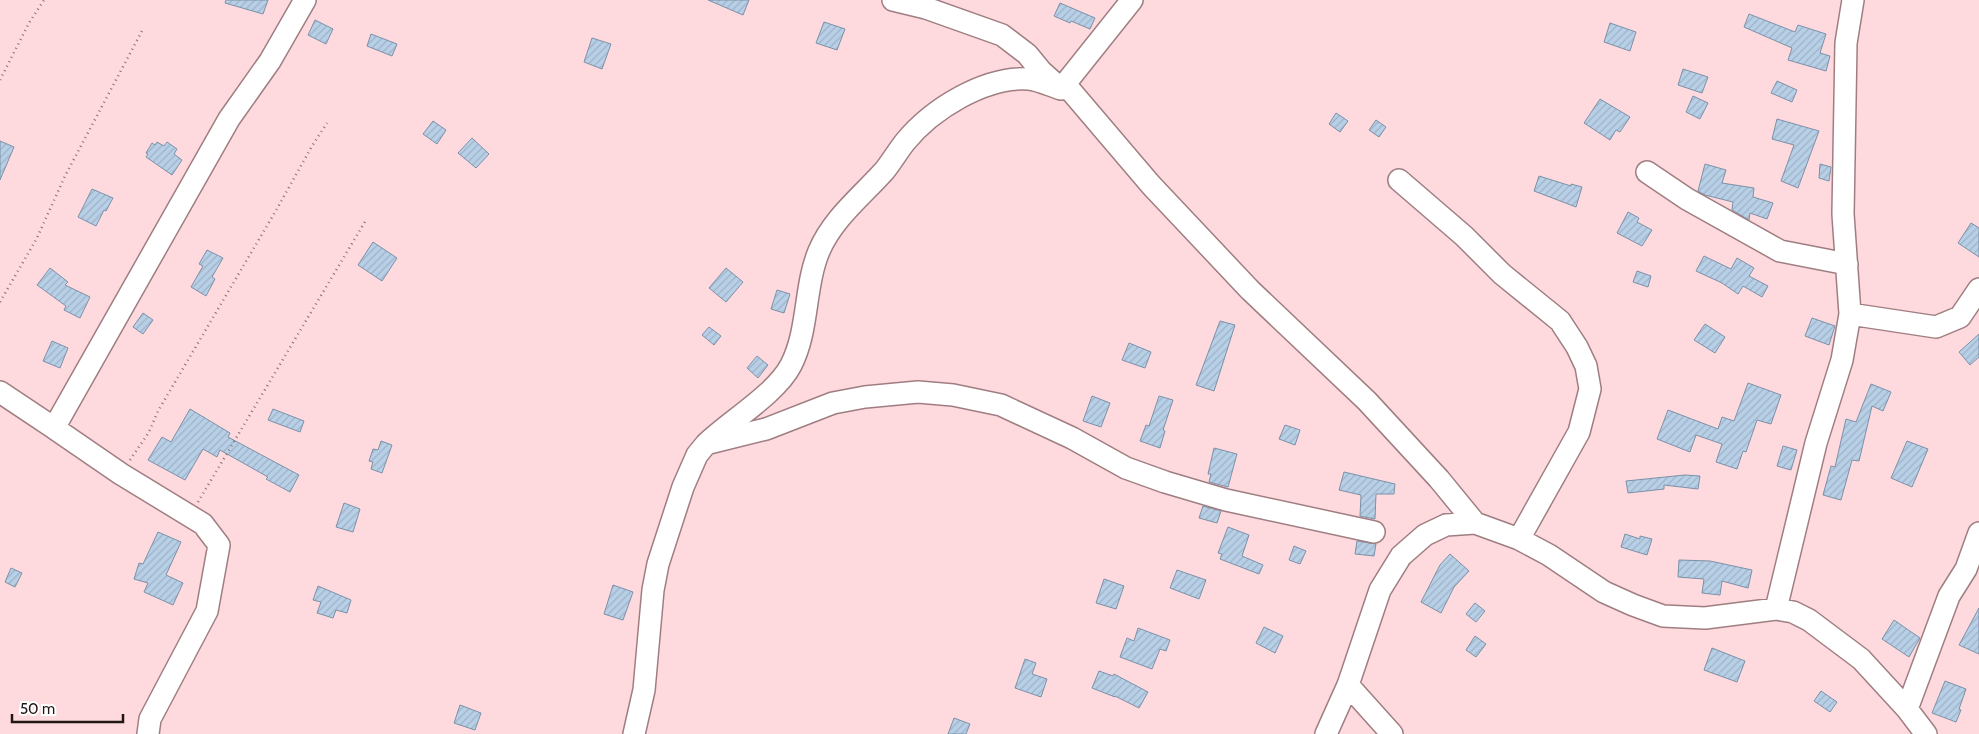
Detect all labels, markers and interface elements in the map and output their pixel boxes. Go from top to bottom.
scale bar [12,692,124,724]
text: 50 m [20,700,55,718]

